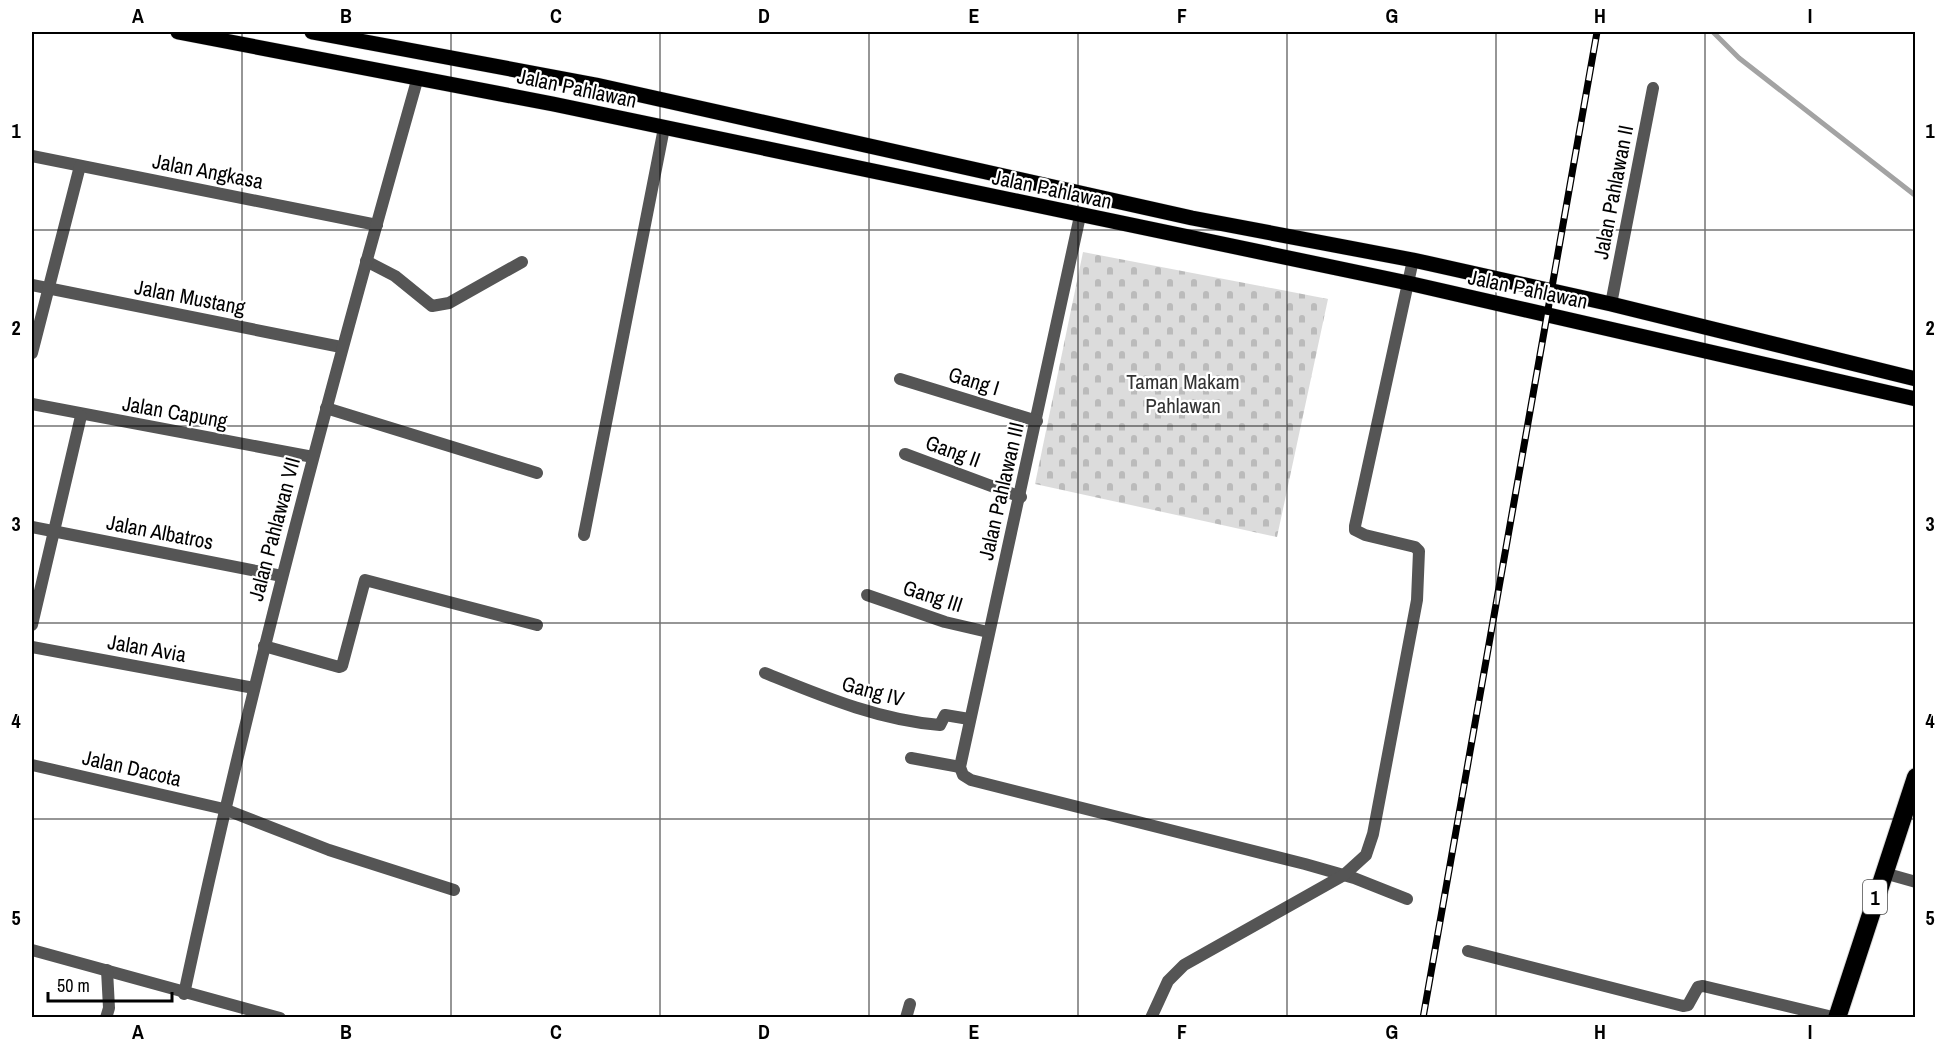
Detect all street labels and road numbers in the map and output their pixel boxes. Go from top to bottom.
street label: Jalan Pahlawan [515,61,639,115]
street label: Jalan Pahlawan II [1586,123,1640,261]
street label: Jalan Angkasa [150,146,266,196]
street label: Jalan Pahlawan [990,162,1114,216]
street label: Jalan Pahlawan [1466,262,1590,316]
street label: Jalan Mustang [132,272,248,322]
street label: Gang I [945,360,1003,402]
street label: Jalan Capung [120,388,230,436]
street label: Jalan Pahlawan III [971,419,1031,563]
street label: Gang II [921,428,985,474]
street label: Jalan Pahlawan VII [241,454,307,604]
street label: Jalan Albatros [104,507,216,557]
street label: Gang III [899,573,967,619]
street label: Jalan Avia [105,627,189,669]
street label: Gang IV [839,669,908,713]
street label: Jalan Dacota [80,743,185,794]
road number: 1 [1863,880,1887,914]

